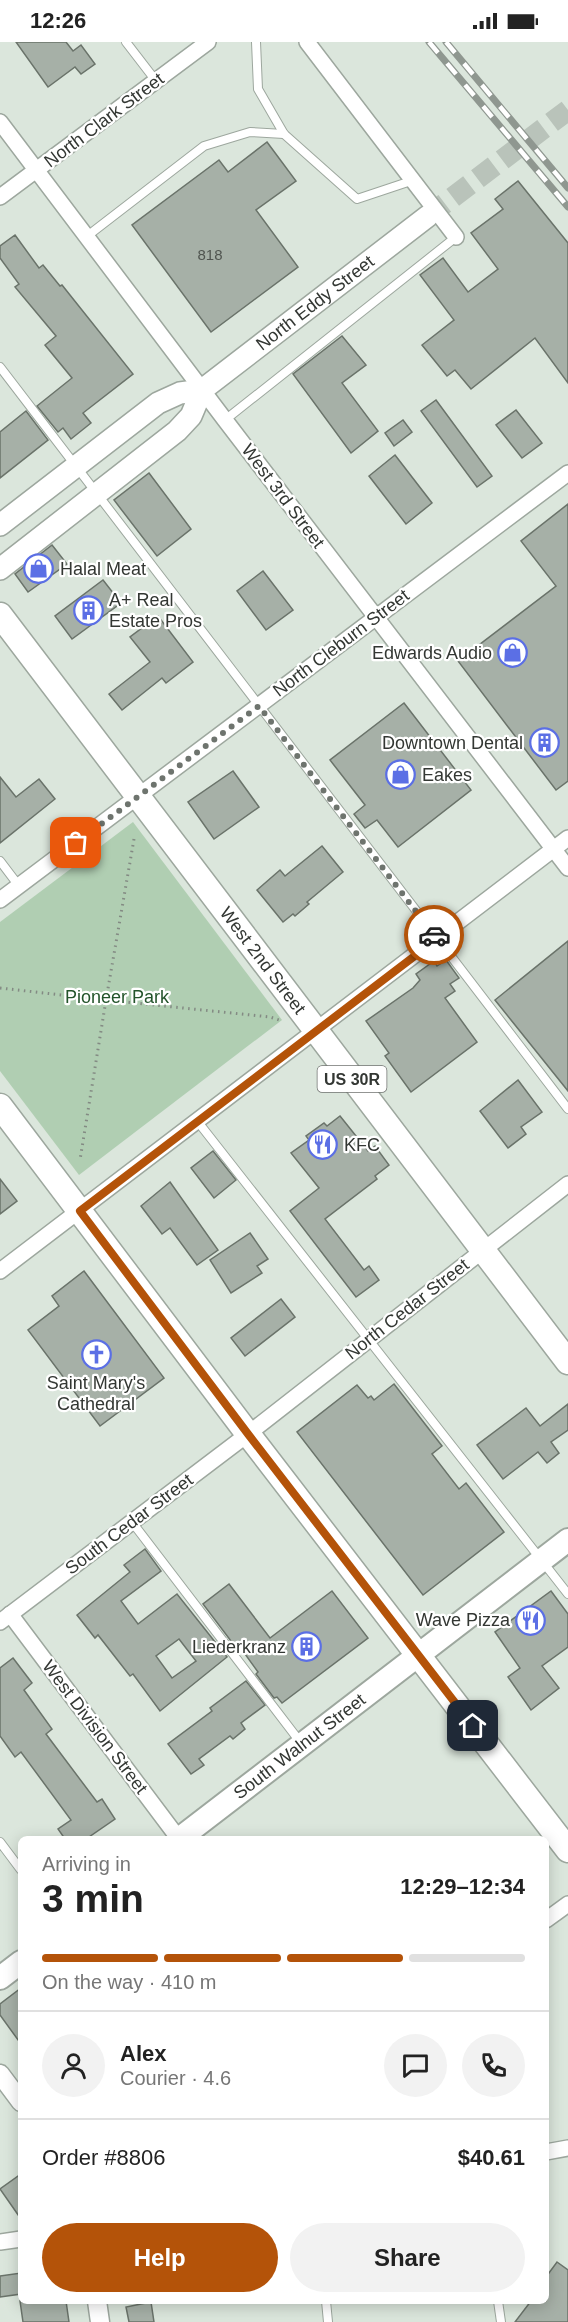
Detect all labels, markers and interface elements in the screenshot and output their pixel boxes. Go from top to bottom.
text: 12:26 [30,8,86,33]
street label: North Clark Street [40,69,168,171]
house number: 818 [197,246,223,263]
street label: North Eddy Street [252,251,378,354]
street label: West 3rd Street [237,440,329,552]
shop icon: Halal Meat [23,553,55,585]
place label: Halal Meat [60,559,146,579]
street label: North Cleburn Street [269,585,413,701]
place label: A+ Real Estate Pros [109,590,202,631]
building icon: A+ Real Estate Pros [72,594,104,626]
shop icon: Edwards Audio [497,637,529,669]
place label: Edwards Audio [372,643,492,663]
building icon: Downtown Dental [528,727,560,759]
place label: Downtown Dental [382,733,523,753]
shop icon: Eakes [385,759,417,791]
place label: Eakes [422,765,472,785]
pin [50,817,101,868]
icon: bag [59,826,92,859]
street label: West 2nd Street [216,903,310,1018]
courier [404,905,464,965]
icon: car [418,919,451,952]
park label: Pioneer Park [65,987,170,1007]
road number: US 30R [318,1066,386,1092]
restaurant icon: KFC [307,1129,339,1161]
place label: KFC [344,1135,380,1155]
street label: North Cedar Street [341,1255,473,1363]
church icon: Saint Mary's Cathedral [80,1338,112,1370]
place label: Saint Mary's Cathedral [47,1373,145,1414]
street label: South Cedar Street [61,1470,197,1578]
restaurant icon: Wave Pizza [515,1604,547,1636]
place label: Wave Pizza [416,1610,511,1630]
building icon: Liederkranz [291,1631,323,1663]
place label: Liederkranz [192,1637,286,1657]
street label: West Division Street [38,1656,152,1798]
street label: South Walnut Street [230,1690,369,1803]
pin [447,1700,498,1751]
icon: home [456,1709,489,1742]
text: Arriving in [42,1853,131,1875]
text: 12:29–12:34 [400,1874,525,1899]
text: 3 min [42,1877,144,1920]
text: On the way · 410 m [42,1971,217,1993]
button: person [42,2034,105,2097]
button: chat [384,2034,447,2097]
button: phone [462,2034,525,2097]
text: Alex [120,2041,166,2066]
text: Courier · 4.6 [120,2067,231,2089]
text: Order #8806 [42,2145,166,2170]
text: $40.61 [458,2145,525,2170]
button: Help [42,2223,278,2292]
button: Share [290,2223,525,2292]

